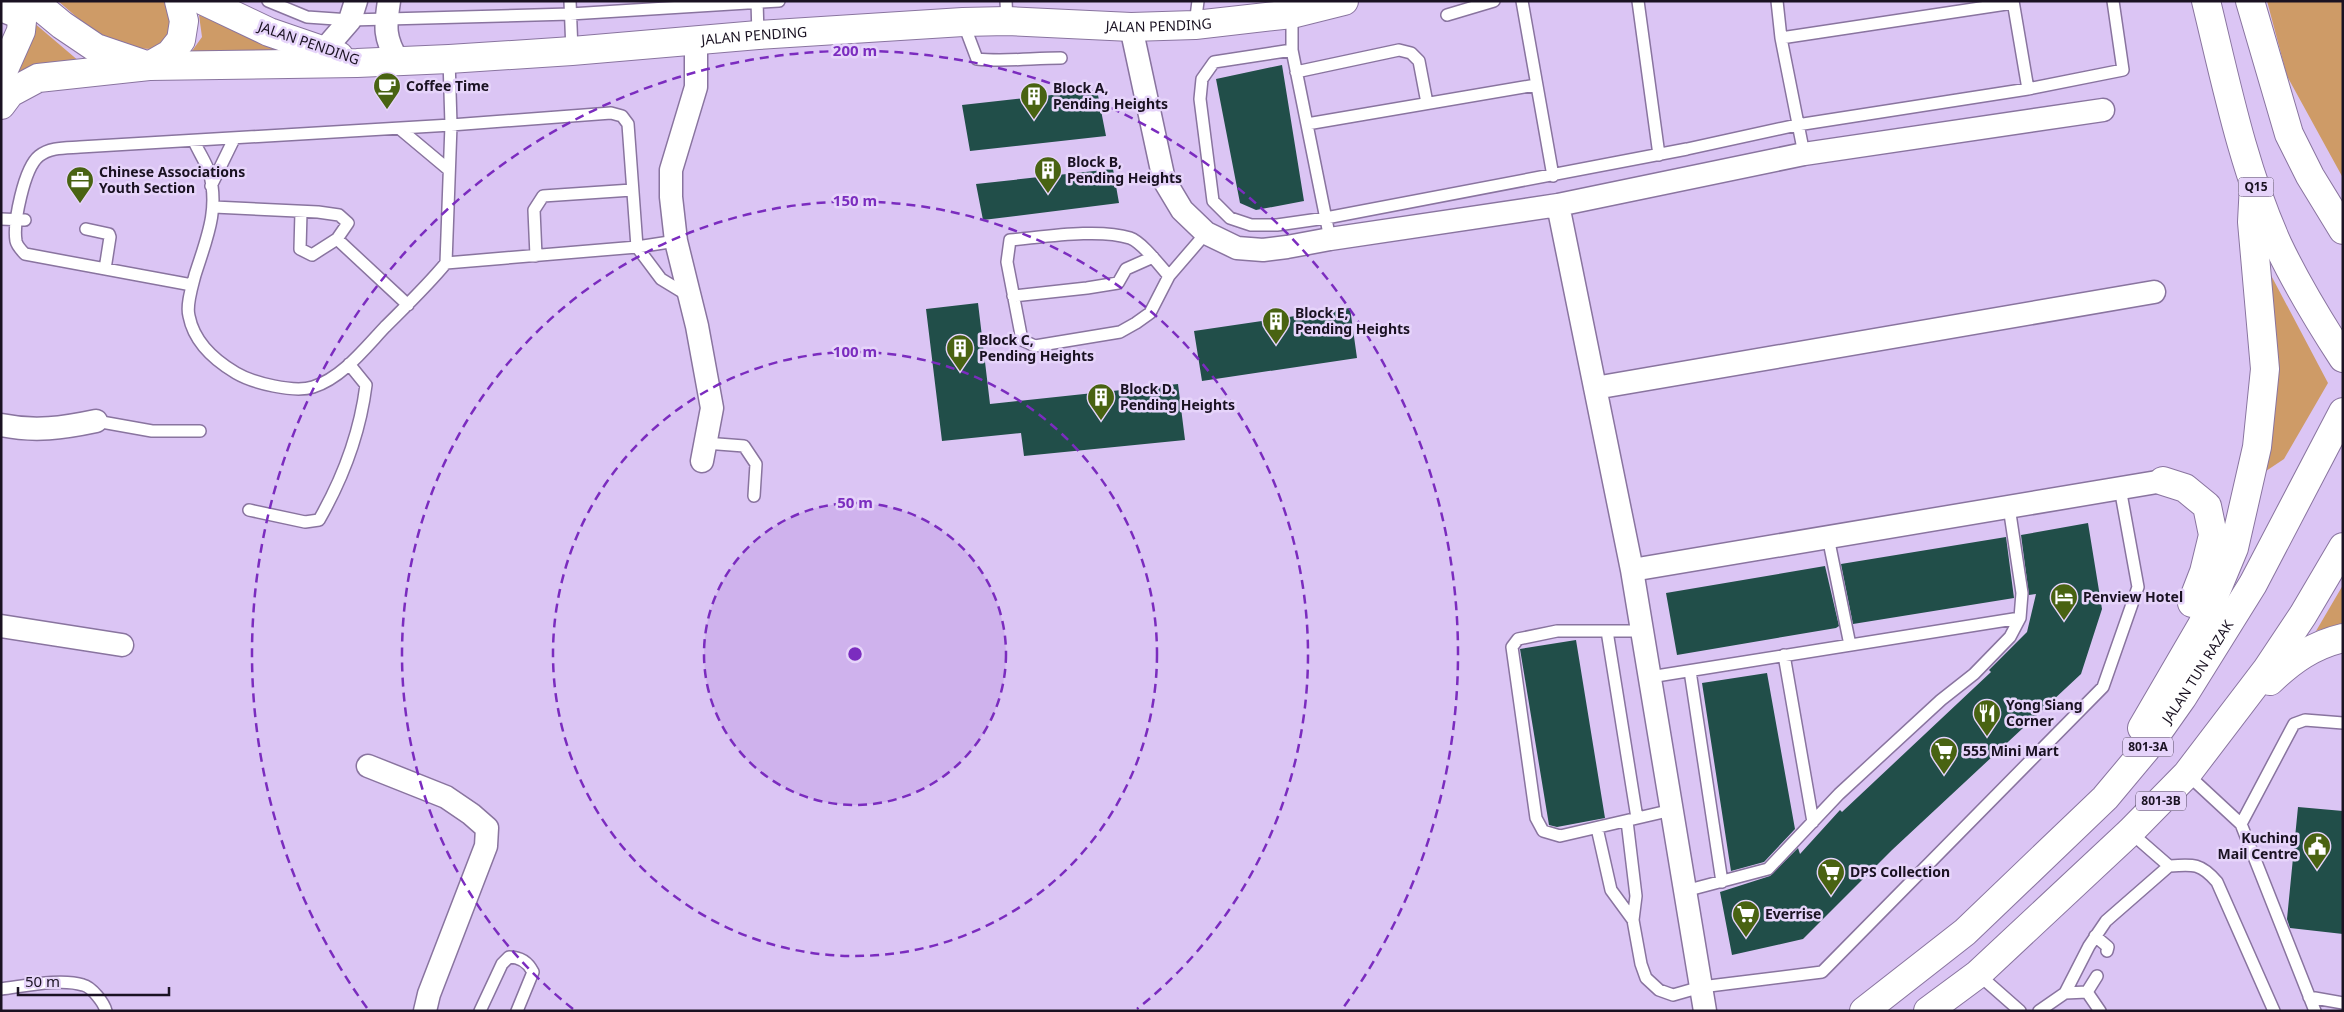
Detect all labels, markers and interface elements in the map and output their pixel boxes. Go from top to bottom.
street label: JALAN PENDING [1103,13,1213,36]
street label: JALAN PENDING [254,16,362,69]
street label: JALAN PENDING [699,22,808,49]
text: 200 m [833,40,877,60]
cafe icon: Coffee Time [372,71,402,110]
place label: Coffee Time [406,76,489,95]
place label: Block A, Pending Heights [1053,78,1168,113]
building icon: Block A, Pending Heights [1019,81,1049,120]
place label: Block B, Pending Heights [1067,152,1182,187]
building icon: Block B, Pending Heights [1033,155,1063,194]
place label: Chinese Associations Youth Section [99,162,245,197]
office icon: Chinese Associations Youth Section [65,165,95,204]
road number: Q15 [2238,178,2274,196]
text: 150 m [833,190,877,210]
place label: Block E, Pending Heights [1295,303,1410,338]
building icon: Block E, Pending Heights [1261,306,1291,345]
place label: Block C, Pending Heights [979,330,1094,365]
building icon: Block C, Pending Heights [945,333,975,372]
text: 100 m [833,341,877,361]
place label: Block D. Pending Heights [1120,379,1235,414]
building icon: Block D. Pending Heights [1086,382,1116,421]
text: 50 m [837,492,873,512]
hotel icon: Penview Hotel [2049,582,2079,621]
place label: Penview Hotel [2083,587,2183,606]
street label: JALAN TUN RAZAK [2156,616,2237,728]
centre of rings [846,645,864,663]
place label: Yong Siang Corner [2006,695,2083,730]
restaurant icon: Yong Siang Corner [1972,698,2002,737]
supermarket icon: 555 Mini Mart [1929,736,1959,775]
road number: 801-3A [2123,738,2173,756]
place label: 555 Mini Mart [1963,741,2059,760]
road number: 801-3B [2136,791,2186,810]
place label: Kuching Mail Centre [2218,828,2298,863]
public building icon: Kuching Mail Centre [2302,831,2332,870]
supermarket icon: DPS Collection [1816,857,1846,896]
place label: DPS Collection [1850,862,1950,881]
supermarket icon: Everrise [1731,899,1761,938]
place label: Everrise [1765,904,1821,923]
scale bar [18,964,169,996]
text: 50 m [25,971,60,991]

